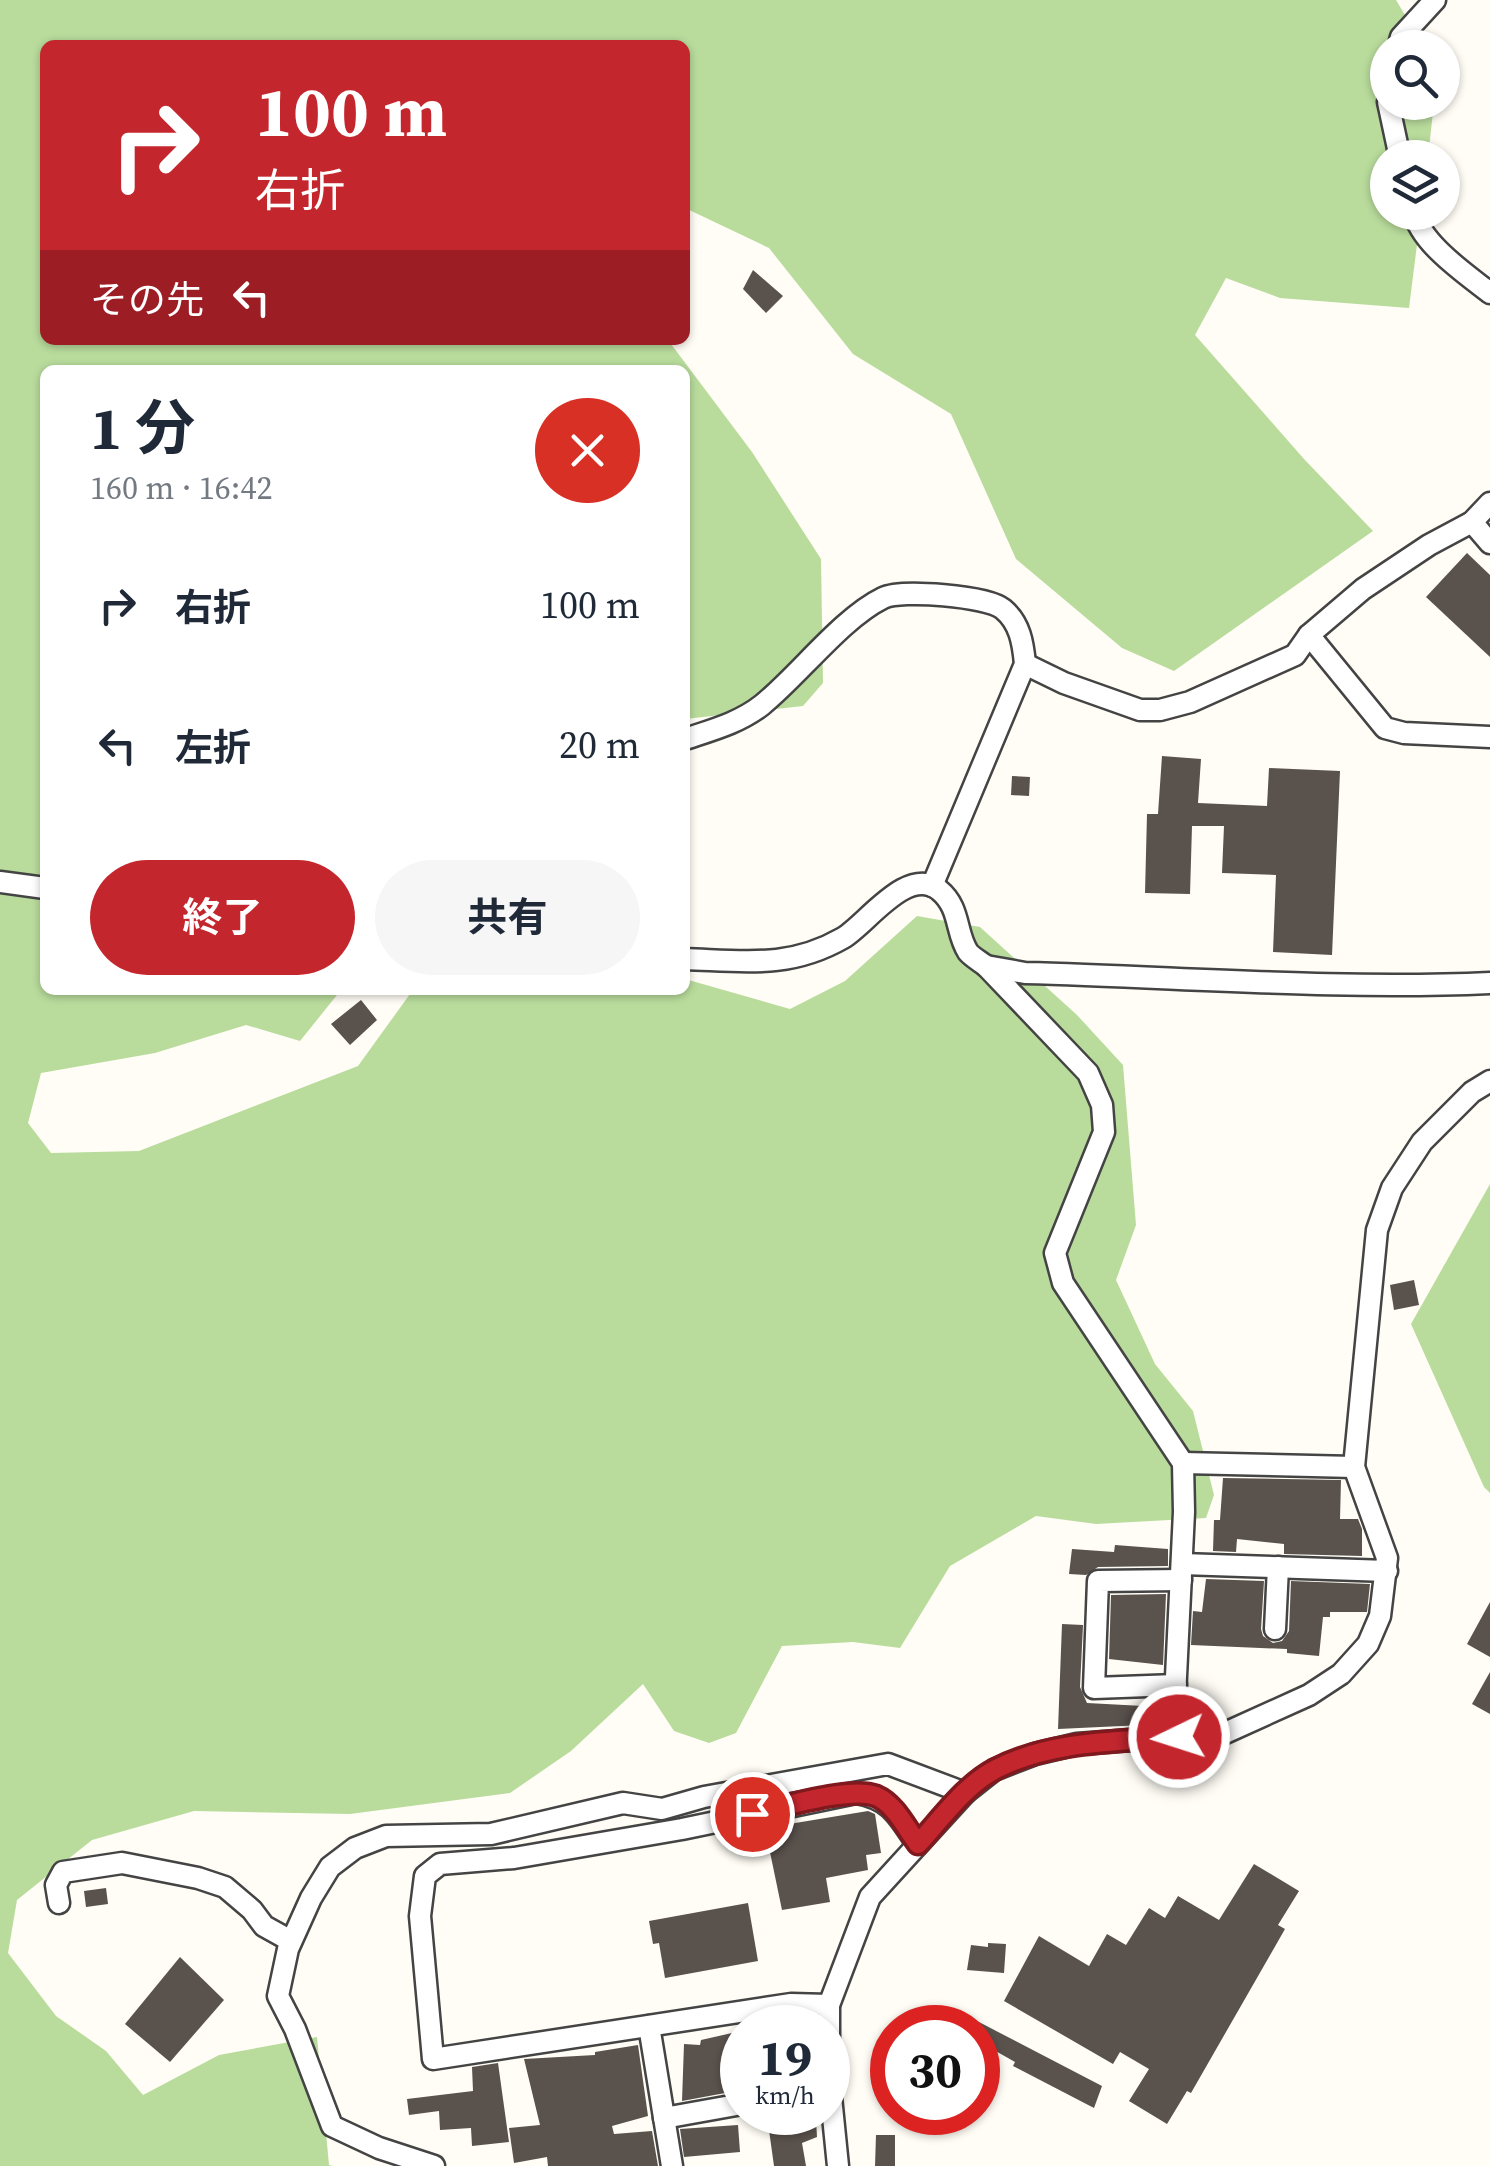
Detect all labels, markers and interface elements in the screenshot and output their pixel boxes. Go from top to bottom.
map controls [1370,30,1460,230]
button: search [1370,30,1460,120]
text: 100 m [255,63,447,159]
icon: right [90,80,220,210]
button: layers [1370,140,1460,230]
text: 右折 [255,159,345,221]
icon: left [224,270,279,325]
text: その先 [90,274,204,326]
text: 1 分 [90,387,195,469]
button: close [535,398,640,503]
text: 160 m · 16:42 [90,466,272,510]
icon: right [90,578,145,633]
text: 100 m [540,579,640,631]
text: 右折 [175,582,251,634]
icon: left [90,718,145,773]
text: 20 m [559,719,640,771]
text: 左折 [175,722,251,774]
button: 終了 [90,860,355,975]
button: 共有 [375,860,640,975]
position arrow [1127,1685,1231,1789]
pin [710,1772,795,1857]
icon: arrive [725,1787,780,1842]
speed limit sign: 30 [870,2005,1000,2135]
text: 19 [758,2023,812,2092]
text: km/h [755,2078,815,2112]

